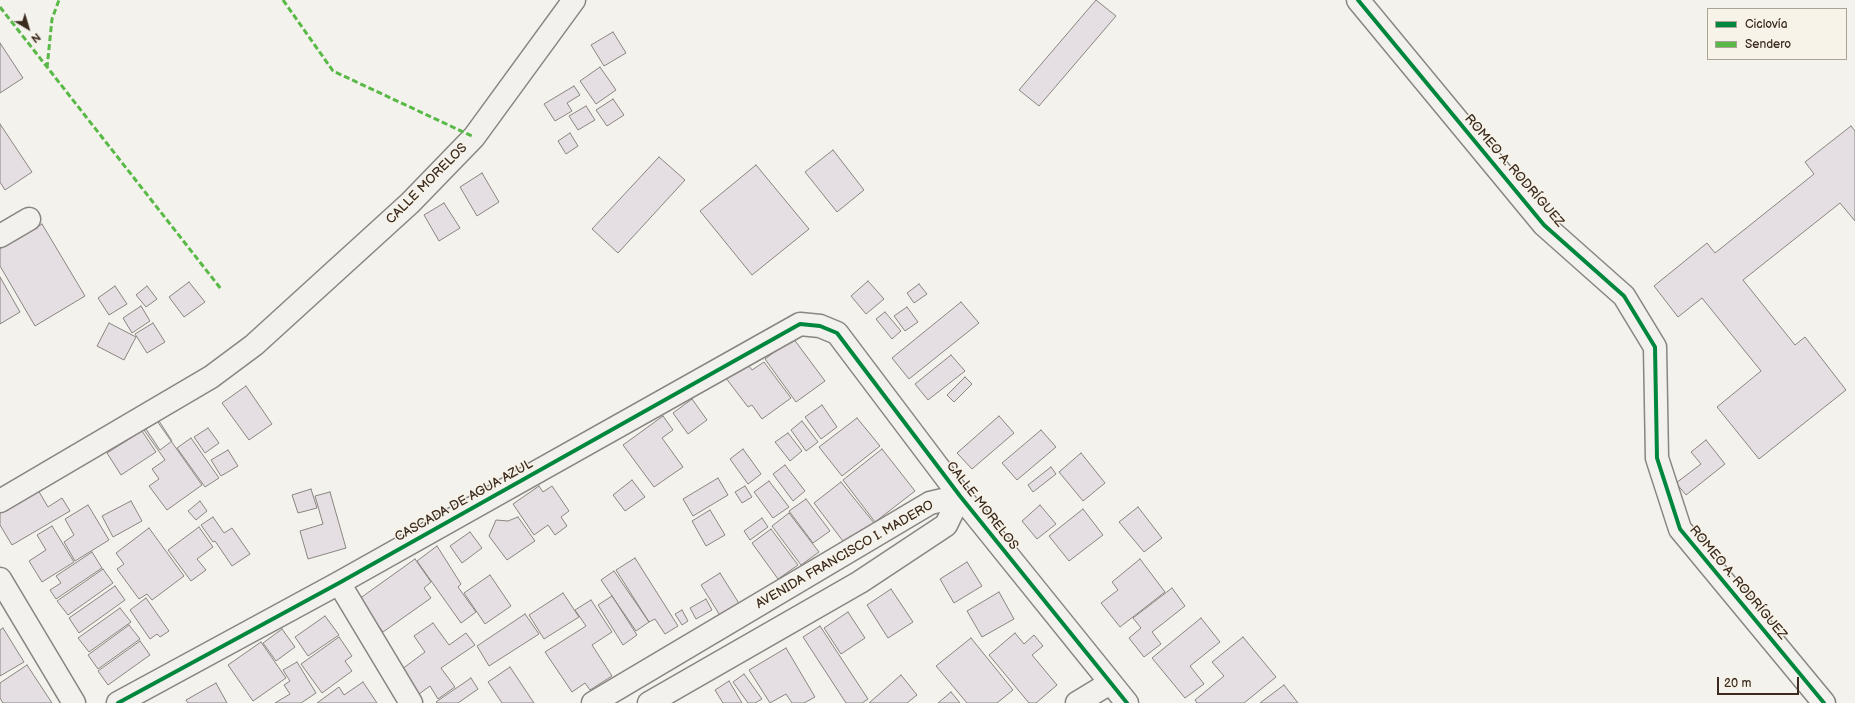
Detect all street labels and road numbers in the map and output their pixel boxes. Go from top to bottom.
street label: ROMEO A. RODRÍGUEZ [1461,112,1567,230]
street label: CALLE MORELOS [383,140,471,228]
street label: CASCADA DE AGUA AZUL [392,457,536,545]
street label: CALLE MORELOS [943,459,1021,553]
street label: AVENIDA FRANCISCO I. MADERO [753,498,937,612]
street label: ROMEO A. RODRÍGUEZ [1686,523,1790,643]

